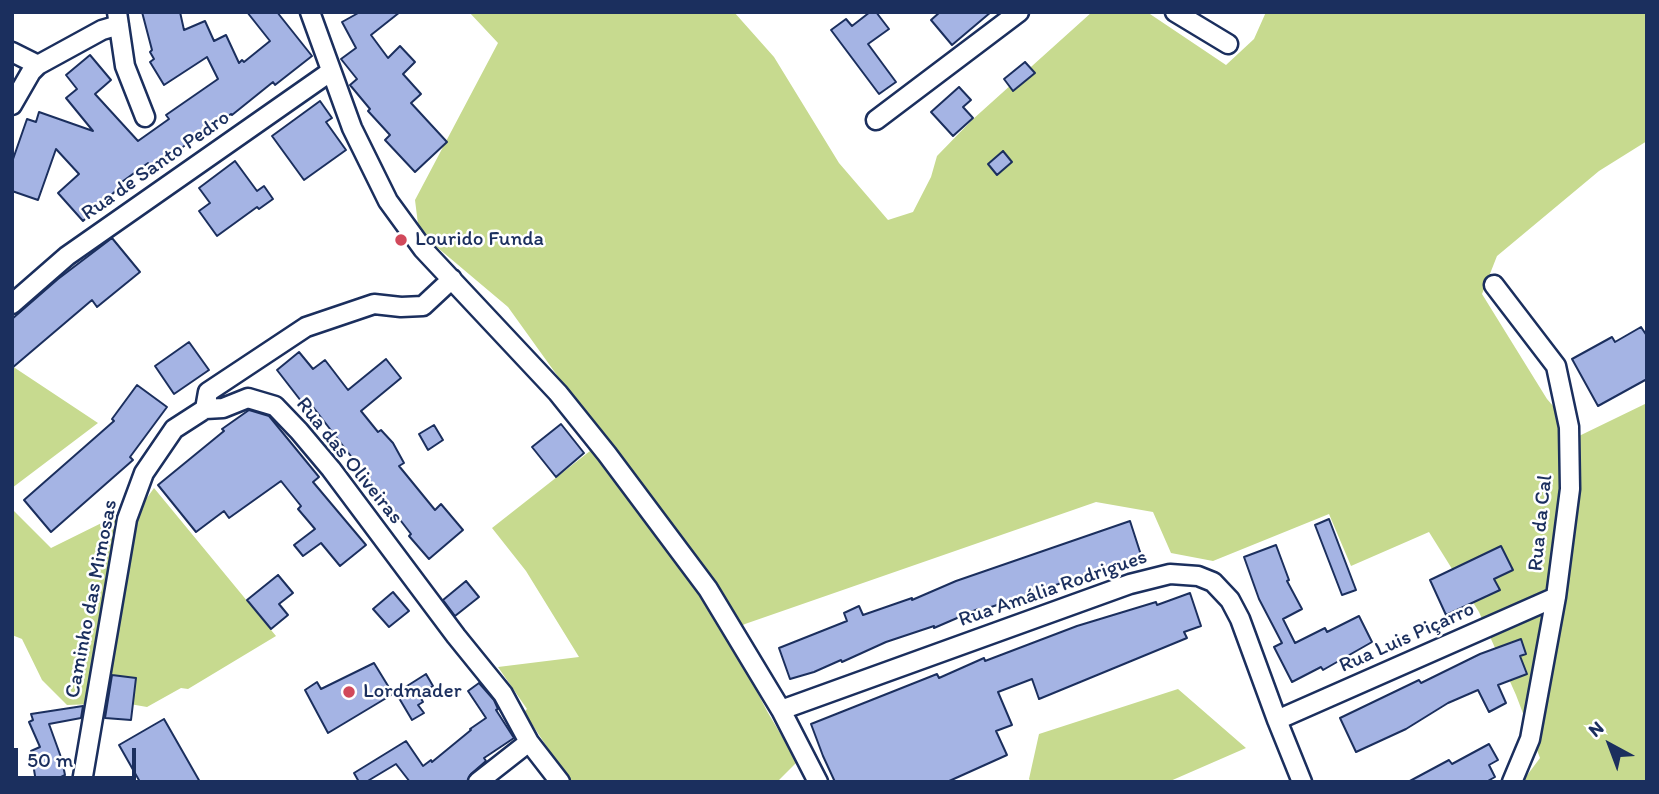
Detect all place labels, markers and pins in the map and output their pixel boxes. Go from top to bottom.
place label: Lourido Funda [415,227,544,253]
marker: Lourido Funda [393,232,409,248]
place label: Lordmader [363,679,462,705]
marker: Lordmader [341,684,357,700]

